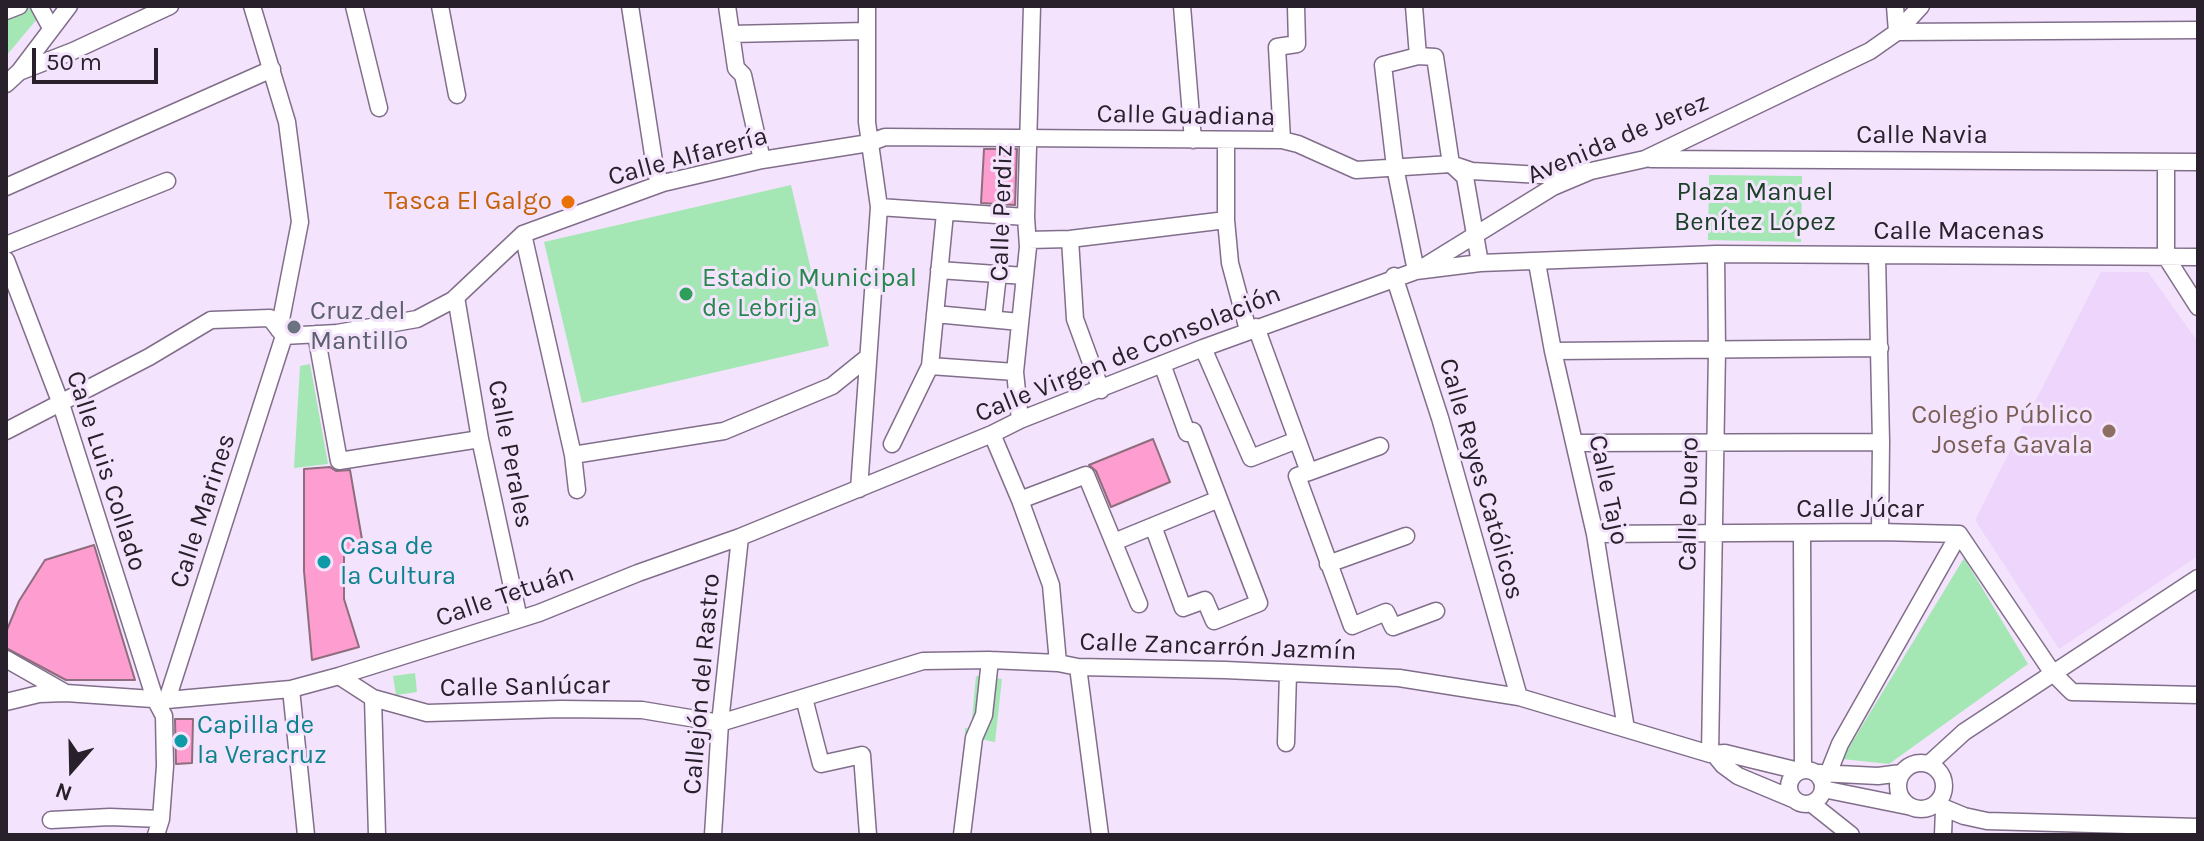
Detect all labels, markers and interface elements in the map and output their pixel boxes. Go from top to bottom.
scale bar [36,32,162,82]
text: 50 m [46,48,102,76]
street label: Avenida de Jerez [1523,87,1713,191]
street label: Calle Guadiana [1096,99,1276,133]
street label: Calle Navia [1856,120,1988,152]
street label: Calle Alfarería [605,121,771,193]
street label: Calle Perdiz [984,144,1020,282]
park label: Plaza Manuel Benítez López [1674,177,1836,238]
place label: Tasca El Galgo [384,186,552,218]
marker: Tasca El Galgo [559,193,577,211]
street label: Calle Macenas [1873,216,2045,248]
place label: Estadio Municipal de Lebrija [702,263,917,324]
street label: Calle Virgen de Consolación [971,278,1285,430]
marker: Estadio Municipal de Lebrija [677,285,695,303]
place label: Cruz del Mantillo [310,296,408,358]
marker: Cruz del Mantillo [285,318,303,336]
street label: Calle Reyes Católicos [1432,355,1530,603]
street label: Calle Luis Collado [59,367,153,575]
street label: Calle Perales [480,377,540,531]
place label: Colegio Público Josefa Gavala [1911,400,2093,462]
marker: Colegio Público Josefa Gavala [2100,422,2118,440]
street label: Calle Marines [163,430,243,592]
street label: Calle Tajo [1581,432,1635,548]
street label: Calle Duero [1672,437,1706,571]
street label: Calle Júcar [1796,494,1924,526]
place label: Casa de la Cultura [340,531,456,592]
marker: Casa de la Cultura [315,553,333,571]
street label: Calle Tetuán [432,558,578,634]
street label: Callejón del Rastro [677,572,727,796]
street label: Calle Zancarrón Jazmín [1079,627,1357,667]
street label: Calle Sanlúcar [440,670,610,704]
place label: Capilla de la Veracruz [197,710,327,772]
north arrow [32,729,112,809]
marker: Capilla de la Veracruz [172,732,190,750]
text: N [52,777,76,806]

